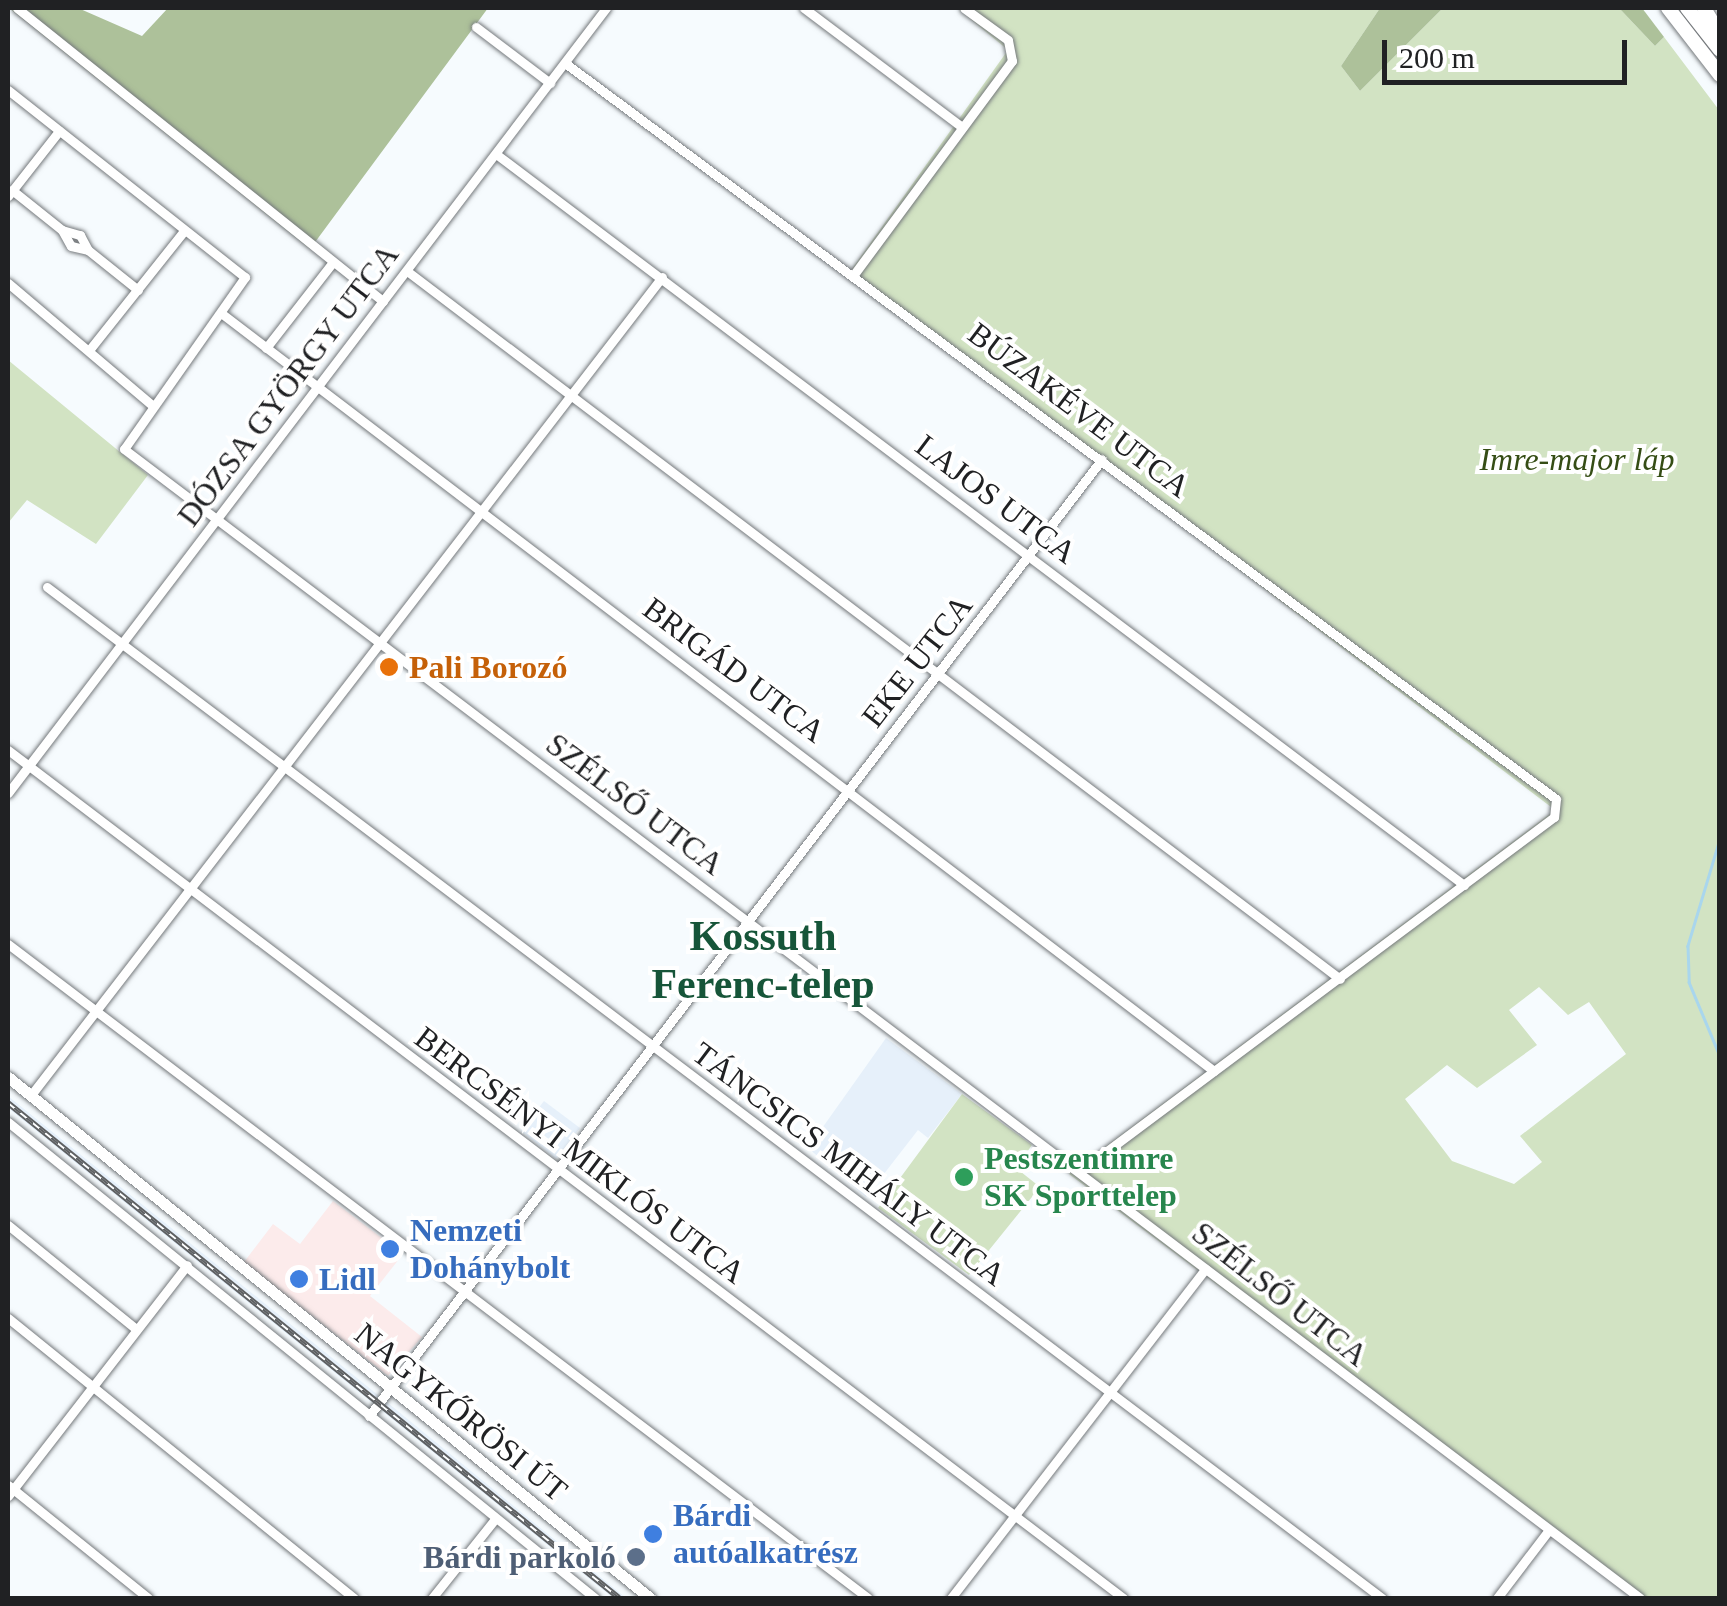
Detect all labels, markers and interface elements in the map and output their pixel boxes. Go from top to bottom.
scale bar [1387,20,1632,82]
text: 200 m [1399,41,1475,74]
street label: DÓZSA GYÖRGY UTCA [168,235,408,535]
street label: BÚZAKÉVE UTCA [961,314,1197,506]
street label: LAJOS UTCA [908,426,1084,572]
park label: Imre-major láp [1479,440,1675,478]
street label: EKE UTCA [853,587,981,735]
street label: BRIGÁD UTCA [635,589,833,751]
place label: Pali Borozó [409,648,568,686]
marker: Pali Borozó [378,656,400,678]
street label: SZÉLSŐ UTCA [539,725,731,883]
district label: Kossuth Ferenc-telep [651,911,875,1009]
street label: BERCSÉNYI MIKLÓS UTCA [407,1018,753,1292]
street label: TÁNCSICS MIHÁLY UTCA [685,1034,1013,1294]
place label: Pestszentimre SK Sporttelep [984,1140,1177,1215]
marker: Pestszentimre SK Sporttelep [953,1166,975,1188]
place label: Nemzeti Dohánybolt [410,1212,570,1287]
street label: SZÉLSŐ UTCA [1184,1213,1376,1375]
marker: Nemzeti Dohánybolt [379,1238,401,1260]
place label: Lidl [319,1260,376,1298]
marker: Lidl [288,1268,310,1290]
street label: NAGYKŐRÖSI ÚT [347,1315,575,1509]
place label: Bárdi autóalkatrész [673,1497,858,1572]
marker: Bárdi autóalkatrész [642,1523,664,1545]
place label: Bárdi parkoló [423,1538,616,1576]
marker: Bárdi parkoló [625,1546,647,1568]

